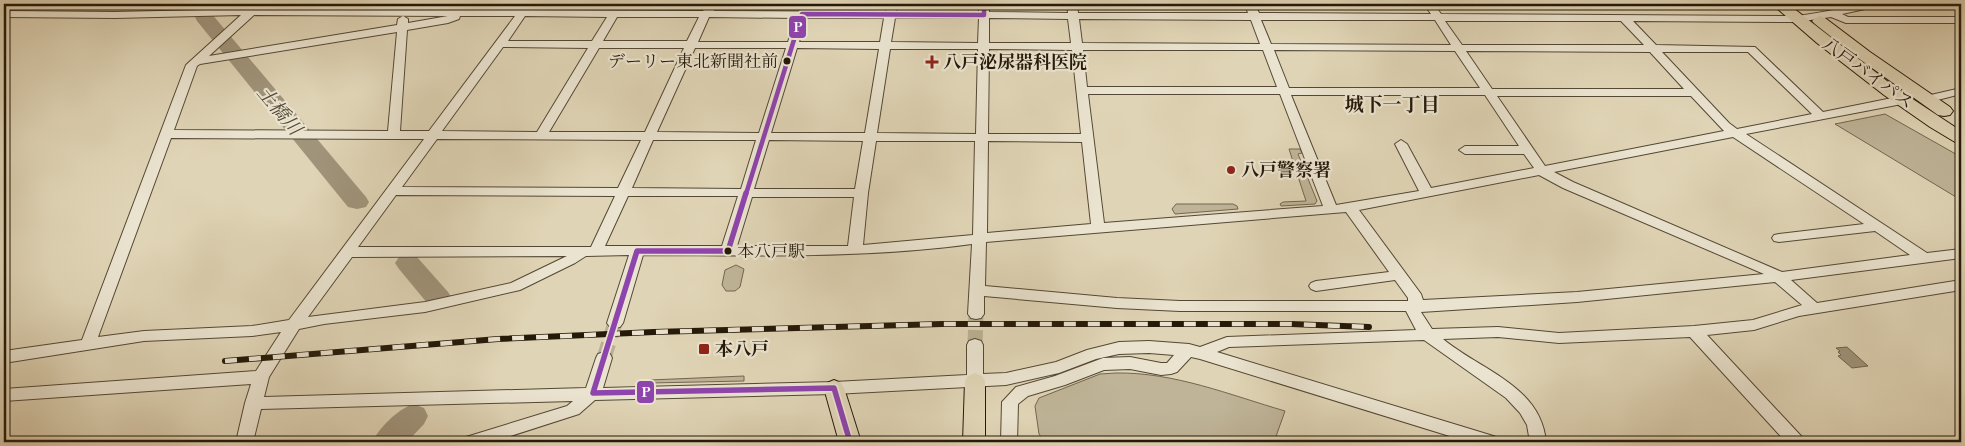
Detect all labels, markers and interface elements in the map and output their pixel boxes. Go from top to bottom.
line badge: P [788,15,807,39]
text: P [793,21,803,35]
street label: 八戸バイパス [1819,34,1917,113]
place label: デーリー東北新聞社前 [608,52,778,71]
place label: 八戸泌尿器科医院 [943,52,1087,72]
marker: 八戸泌尿器科医院 [925,55,939,69]
marker: デーリー東北新聞社前 [782,56,792,66]
water label: 土橋川 [252,82,306,141]
district label: 城下一丁目 [1344,94,1440,116]
place label: 八戸警察署 [1241,160,1331,180]
marker: 八戸警察署 [1225,164,1237,176]
place label: 本八戸駅 [737,242,805,261]
marker: 本八戸駅 [723,246,733,256]
place label: 本八戸 [715,339,769,359]
marker: 本八戸 [697,342,711,356]
line badge: P [636,380,655,404]
text: P [641,386,651,400]

